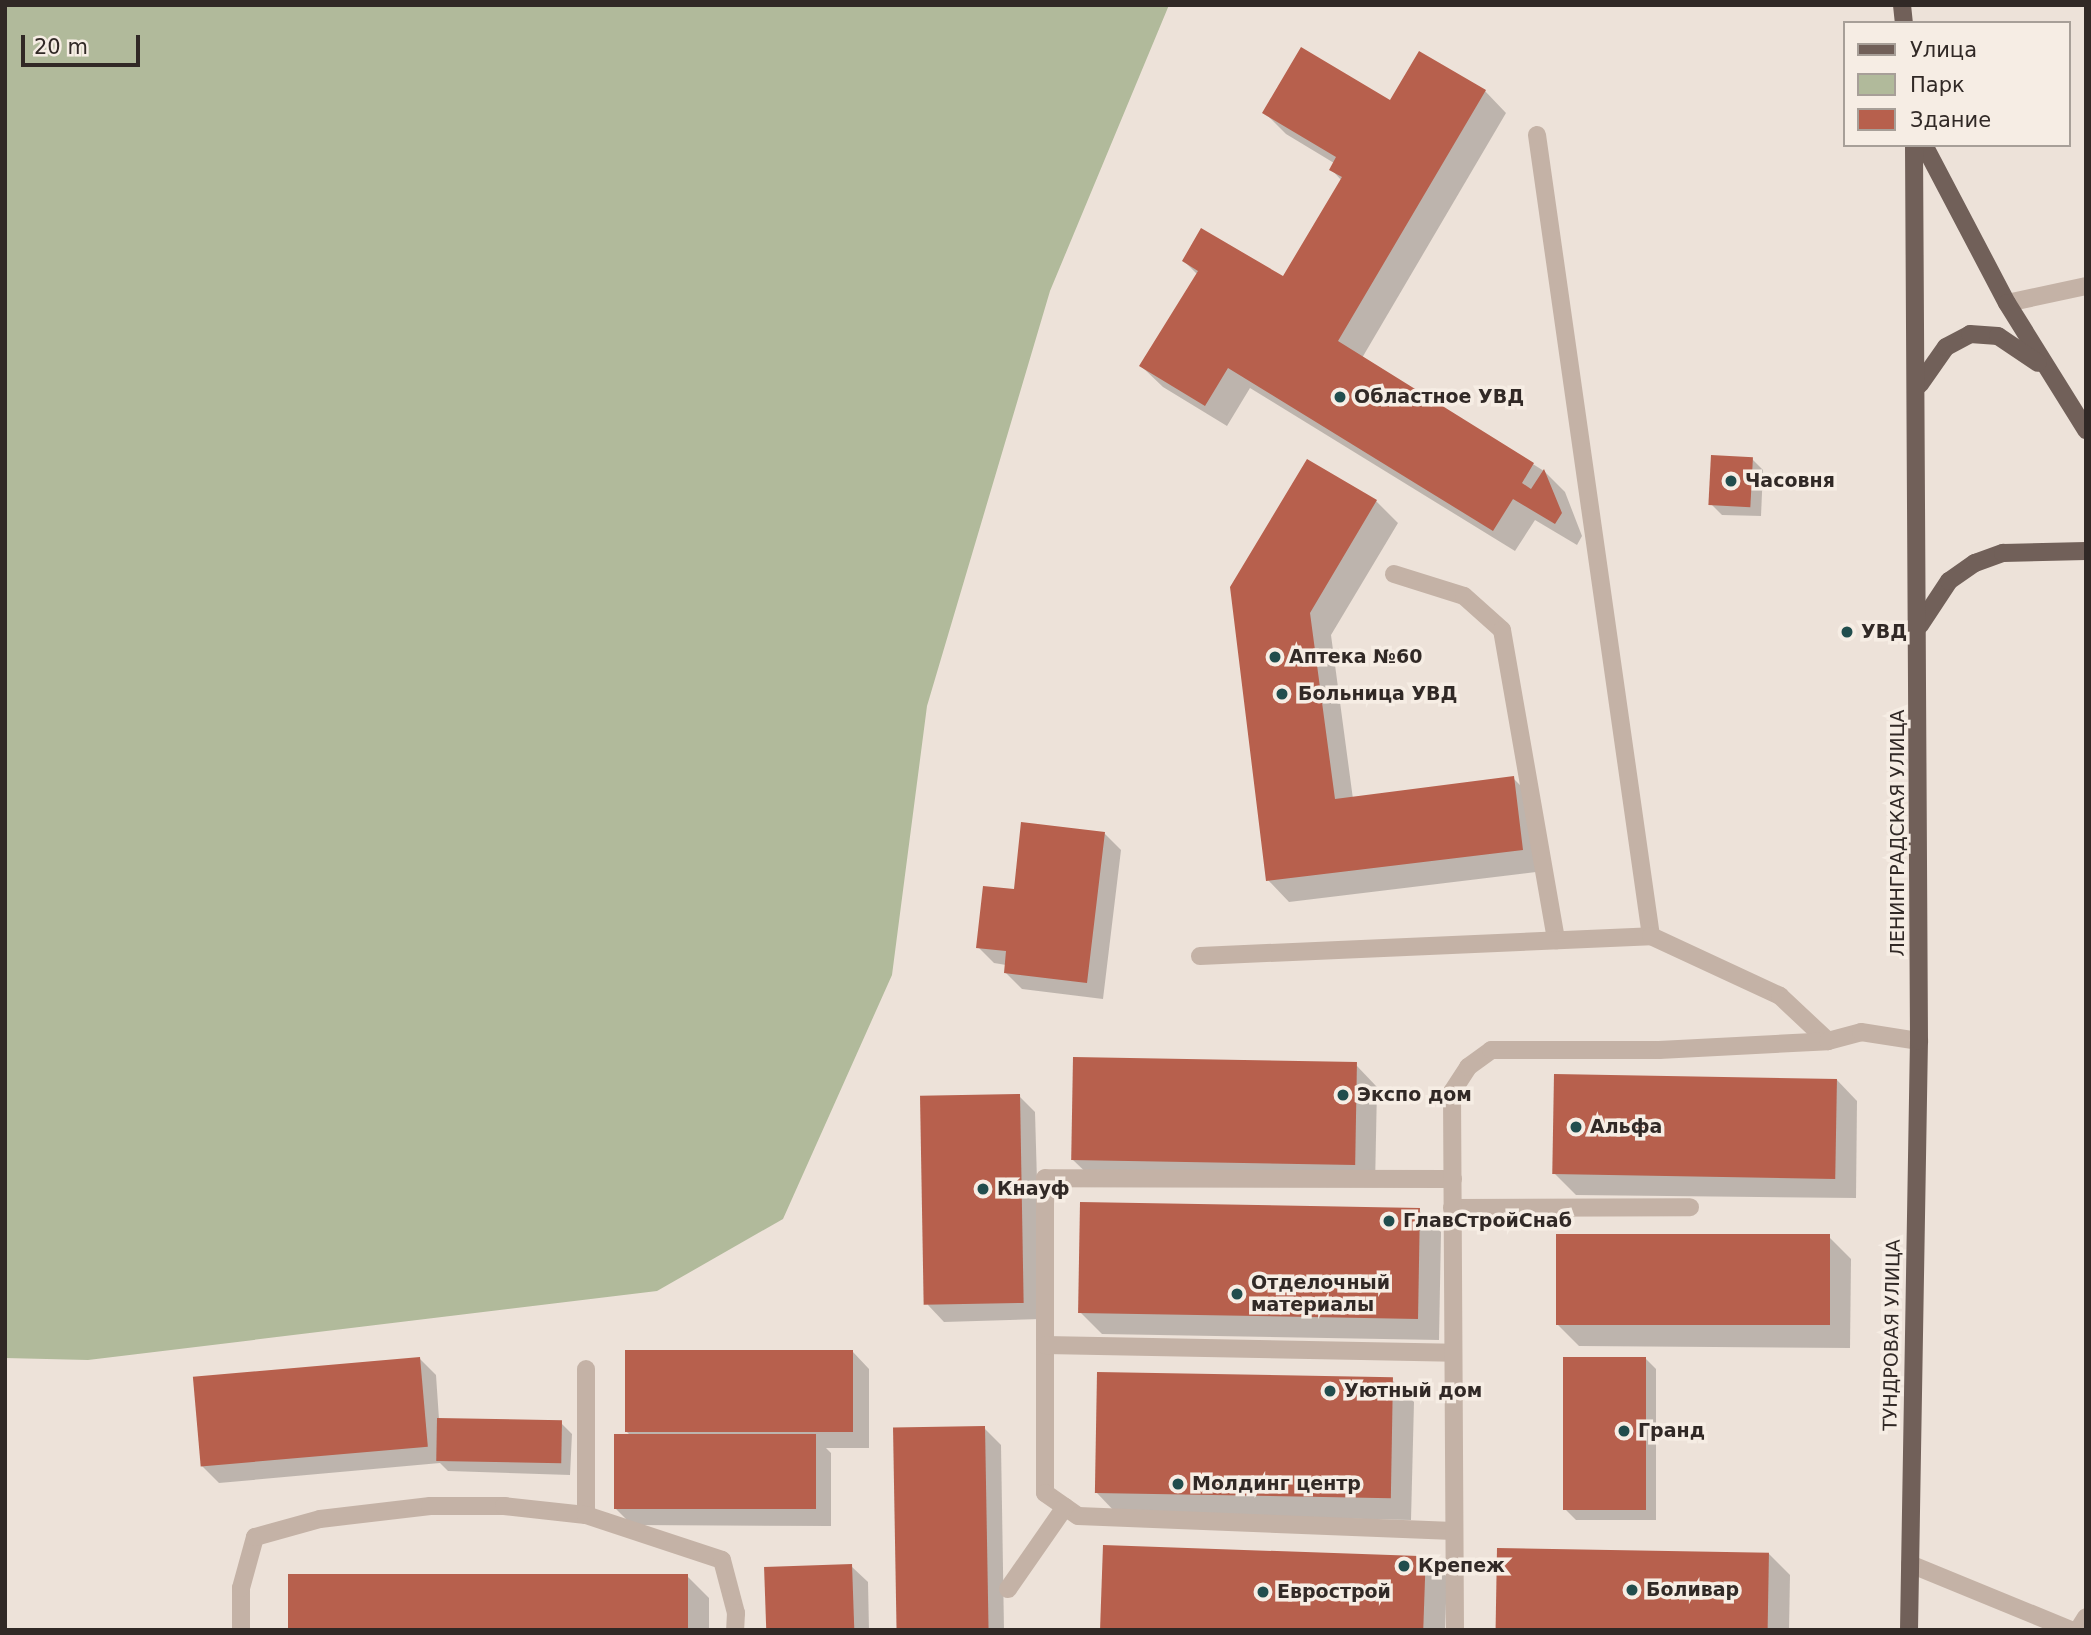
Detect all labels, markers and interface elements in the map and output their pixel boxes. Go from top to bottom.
scale bar [24,21,144,65]
legend [1842,21,2070,147]
text: 20 m [34,35,88,59]
text: Улица [1910,38,1977,62]
text: Парк [1910,73,1965,97]
text: Здание [1910,108,1991,132]
place label: Областное УВД [1354,386,1524,408]
marker: Областное УВД [1332,389,1348,405]
place label: Часовня [1745,470,1835,492]
marker: Часовня [1723,473,1739,489]
place label: УВД [1861,621,1907,643]
marker: УВД [1839,624,1855,640]
place label: Аптека №60 [1289,646,1422,668]
marker: Аптека №60 [1267,649,1283,665]
place label: Больница УВД [1298,683,1457,705]
marker: Больница УВД [1272,684,1292,704]
street label: ЛЕНИНГРАДСКАЯ УЛИЦА [1887,710,1909,956]
place label: Экспо дом [1357,1084,1472,1106]
marker: Экспо дом [1335,1087,1351,1103]
place label: Альфа [1590,1116,1662,1138]
marker: Альфа [1568,1119,1584,1135]
place label: Кнауф [997,1178,1070,1200]
marker: Кнауф [975,1181,991,1197]
place label: ГлавСтройСнаб [1403,1210,1572,1232]
marker: ГлавСтройСнаб [1381,1213,1397,1229]
street label: ТУНДРОВАЯ УЛИЦА [1879,1239,1905,1431]
place label: Отделочный материалы [1251,1272,1390,1316]
marker: Отделочный материалы [1229,1286,1245,1302]
place label: Уютный дом [1344,1380,1482,1402]
marker: Уютный дом [1322,1383,1338,1399]
place label: Гранд [1638,1420,1705,1442]
marker: Гранд [1616,1423,1632,1439]
place label: Молдинг центр [1192,1473,1361,1495]
marker: Молдинг центр [1170,1476,1186,1492]
place label: Крепеж [1418,1555,1505,1577]
marker: Крепеж [1396,1558,1412,1574]
place label: Боливар [1646,1579,1739,1601]
place label: Еврострой [1277,1581,1391,1603]
marker: Боливар [1624,1582,1640,1598]
marker: Еврострой [1255,1584,1271,1600]

